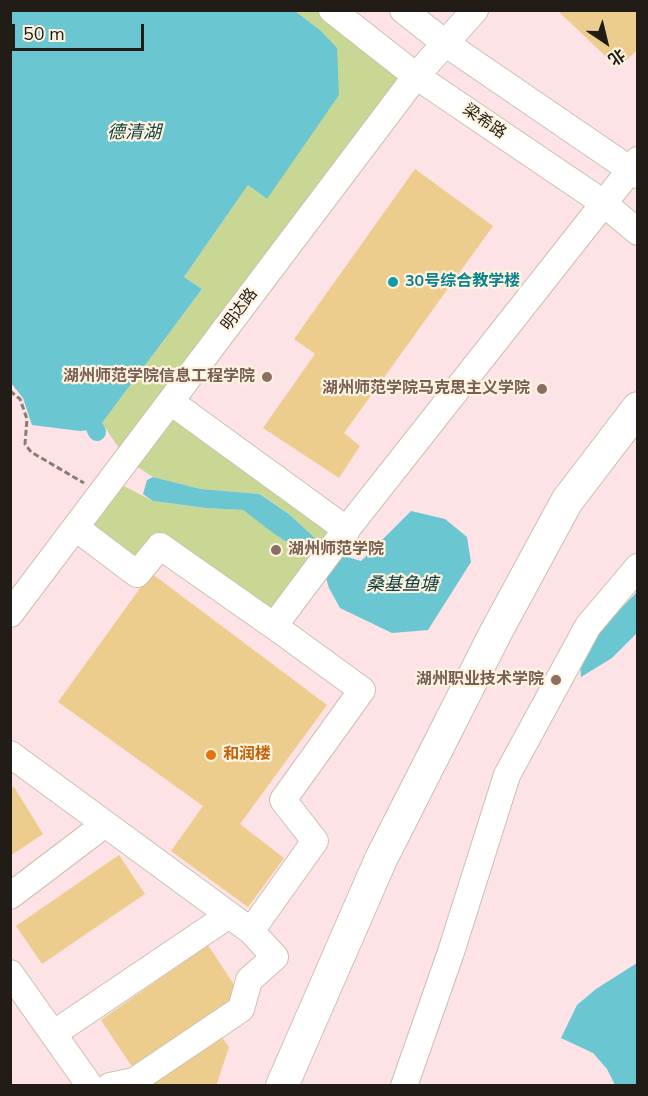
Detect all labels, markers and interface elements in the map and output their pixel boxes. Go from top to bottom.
scale bar [15,12,147,50]
north arrow [576,12,636,72]
text: 50 m [23,22,65,46]
text: 北 [603,43,629,70]
street label: 梁希路 [459,101,509,143]
water label: 德清湖 [107,123,161,145]
place label: 30号综合教学楼 [405,272,520,292]
marker: 30号综合教学楼 [386,275,400,289]
street label: 明达路 [218,285,262,335]
place label: 湖州师范学院信息工程学院 [63,367,255,387]
marker: 湖州师范学院信息工程学院 [260,370,274,384]
place label: 湖州师范学院马克思主义学院 [322,379,530,399]
marker: 湖州师范学院马克思主义学院 [535,382,549,396]
place label: 湖州师范学院 [288,540,384,560]
marker: 湖州师范学院 [269,543,283,557]
water label: 桑基鱼塘 [366,575,438,597]
place label: 湖州职业技术学院 [416,670,544,690]
marker: 湖州职业技术学院 [549,673,563,687]
place label: 和润楼 [223,745,271,765]
marker: 和润楼 [204,748,218,762]

